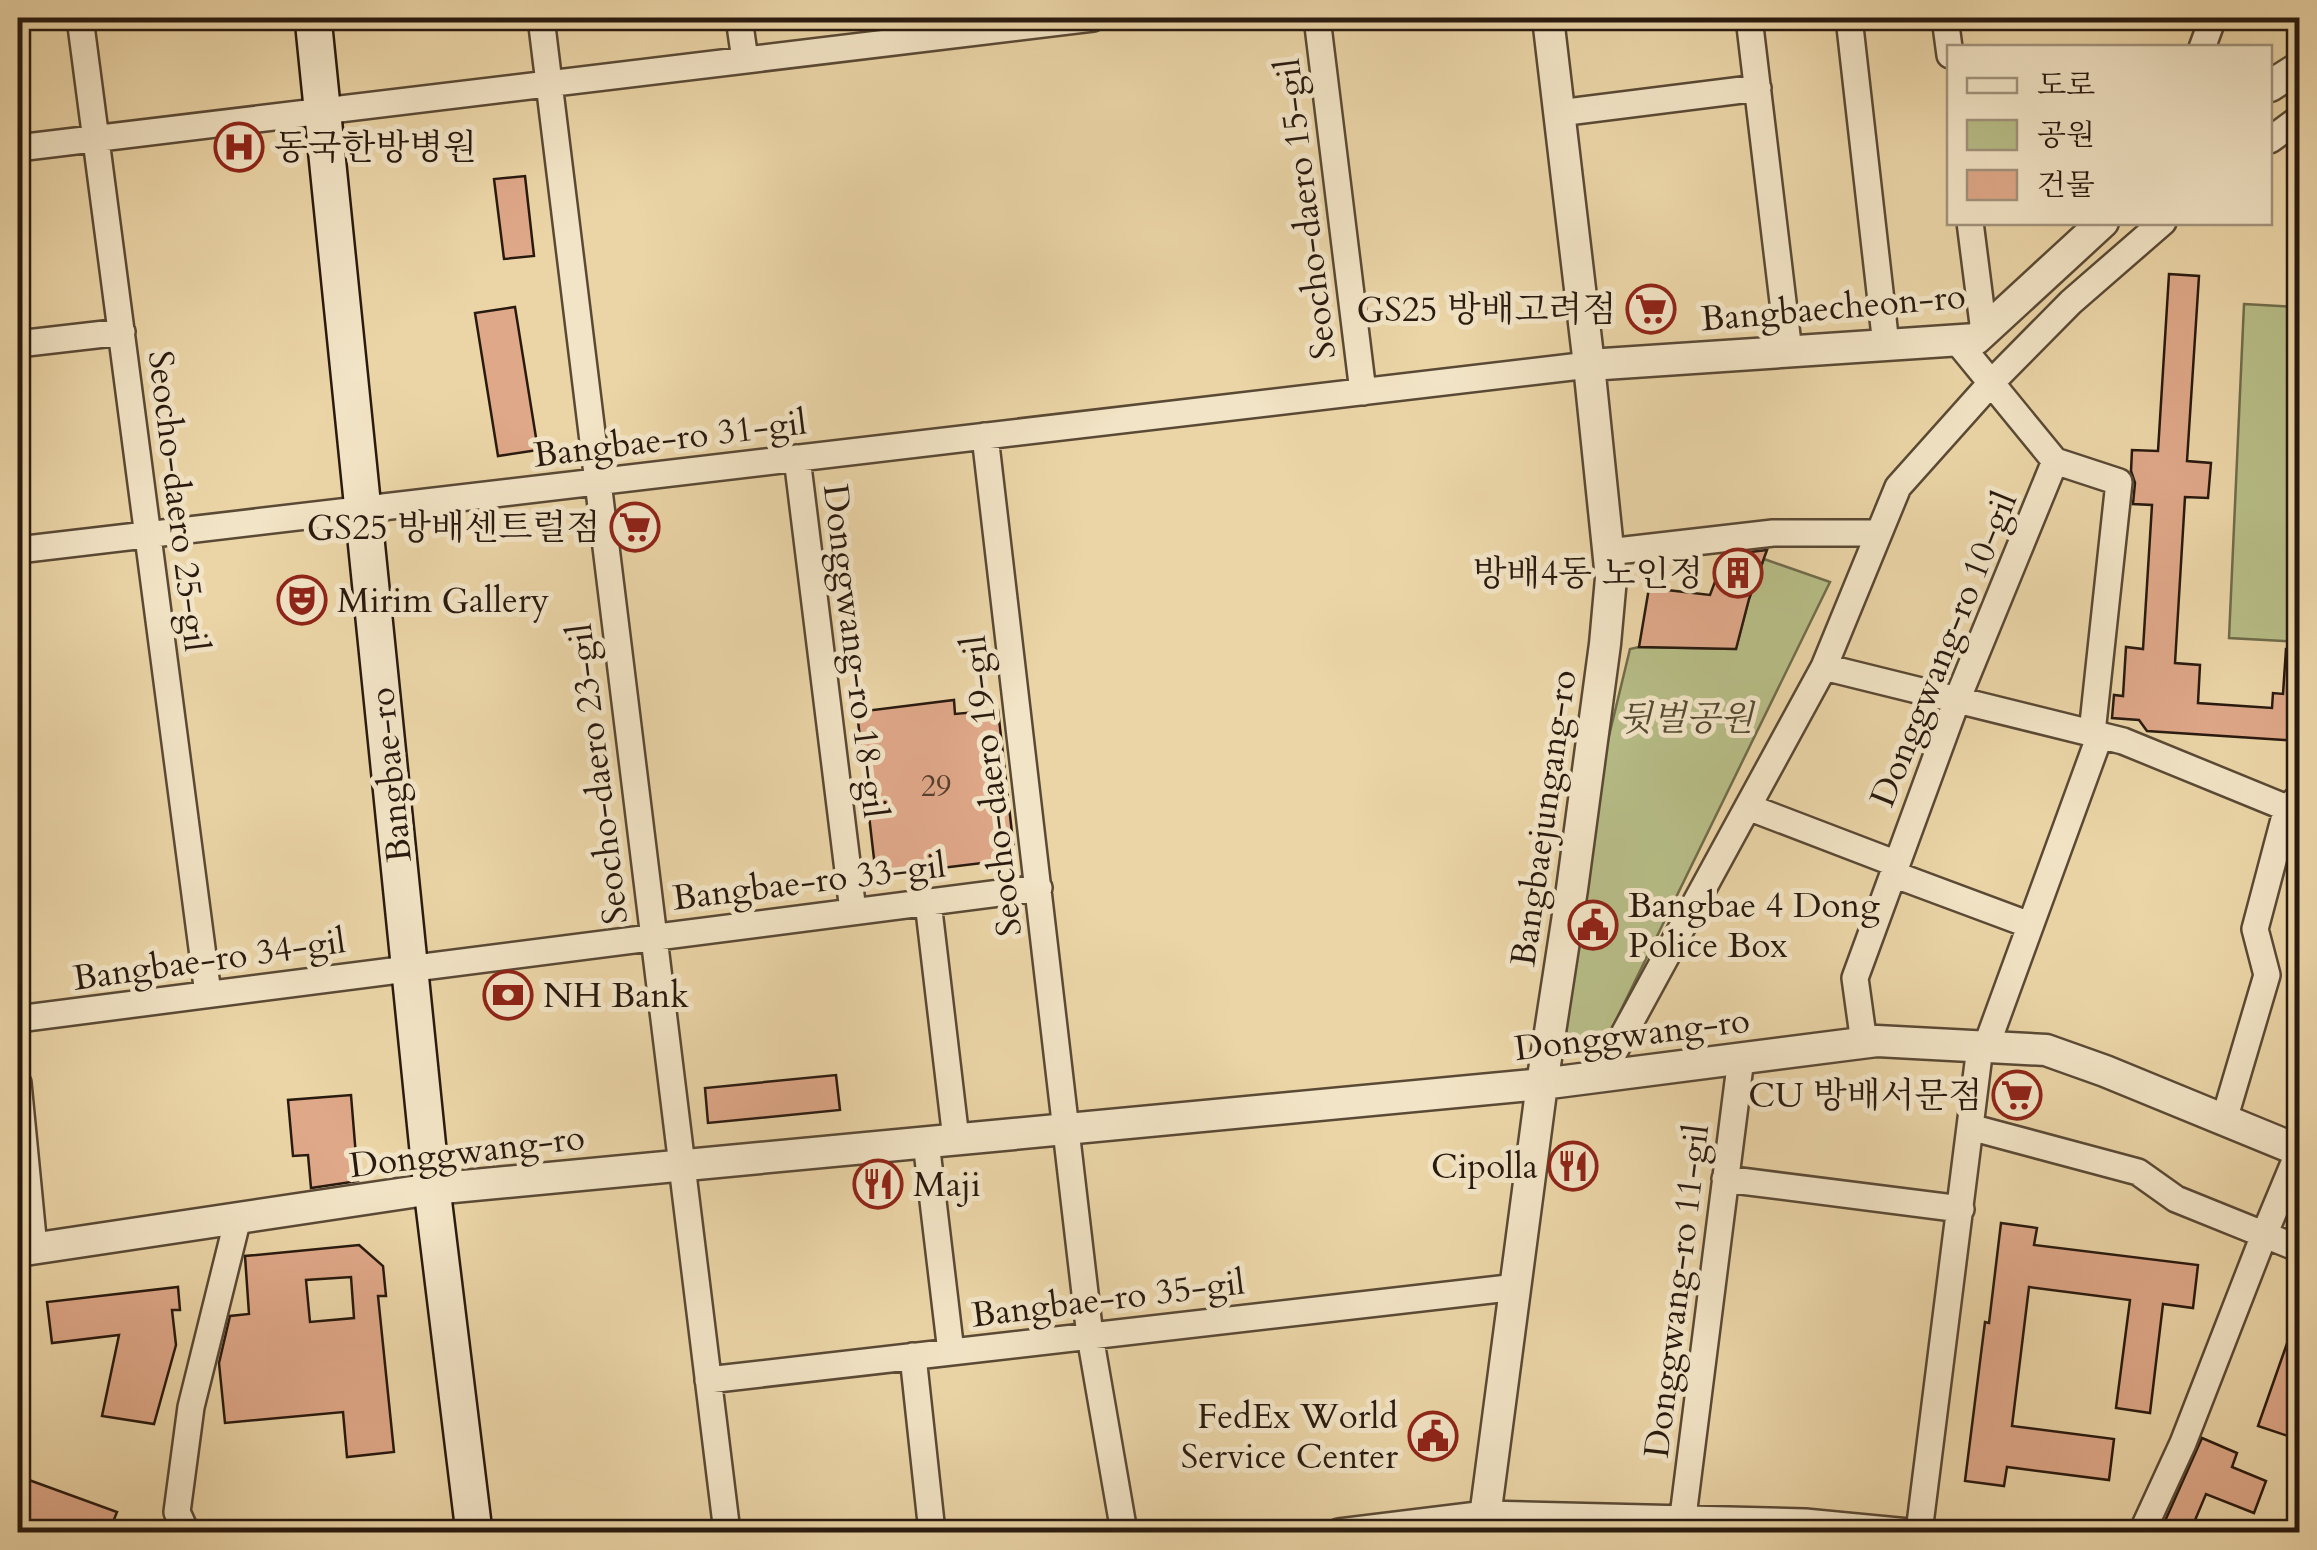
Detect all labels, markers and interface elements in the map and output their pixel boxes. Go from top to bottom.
legend [1947,45,2272,225]
street label: Seocho-daero 15-gil [1264,56,1348,362]
text: 도로 [2037,65,2095,106]
text: 공원 [2037,115,2095,156]
hospital icon: 동국한방병원 [213,121,265,173]
place label: 동국한방병원 [274,124,477,172]
text: 건물 [2037,165,2095,206]
street label: Bangbaecheon-ro [1699,273,1967,343]
supermarket icon: GS25 방배고려점 [1625,283,1677,335]
place label: GS25 방배고려점 [1356,286,1616,334]
street label: Seocho-daero 25-gil [136,348,220,654]
street label: Bangbae-ro 31-gil [531,398,809,480]
street label: Donggwang-ro 18-gil [811,482,899,821]
street label: Donggwang-ro 10-gil [1859,485,2029,814]
supermarket icon: GS25 방배센트럴점 [609,501,661,553]
place label: GS25 방배센트럴점 [307,504,600,552]
building icon: 방배4동 노인정 [1712,547,1764,599]
place label: 방배4동 노인정 [1473,550,1703,598]
theatre icon: Mirim Gallery [276,574,328,626]
place label: Mirim Gallery [337,577,550,625]
street label: Seocho-daero 23-gil [556,621,640,927]
street label: Seocho-daero 19-gil [950,633,1034,939]
street label: Bangbaejungang-ro [1499,667,1589,969]
street label: Bangbae-ro [358,685,424,865]
park label: 뒷벌공원 [1618,695,1756,743]
house number: 29 [921,766,951,807]
street label: Bangbae-ro 33-gil [670,841,948,923]
place label: Bangbae 4 Dong Police Box [1628,882,1880,970]
public building icon: Bangbae 4 Dong Police Box [1567,899,1619,951]
street label: Bangbae-ro 34-gil [70,917,349,1003]
bank icon: NH Bank [482,969,534,1021]
place label: NH Bank [543,972,689,1020]
street label: Donggwang-ro [1512,997,1752,1073]
supermarket icon: CU 방배서문점 [1991,1069,2043,1121]
place label: CU 방배서문점 [1748,1072,1982,1120]
street label: Donggwang-ro [347,1114,587,1190]
street label: Donggwang-ro 11-gil [1633,1122,1721,1461]
restaurant icon: Cipolla [1547,1140,1599,1192]
place label: Cipolla [1431,1143,1538,1191]
restaurant icon: Maji [852,1158,904,1210]
place label: Maji [913,1161,981,1209]
street label: Bangbae-ro 35-gil [969,1258,1247,1340]
place label: FedEx World Service Center [1181,1393,1398,1481]
public building icon: FedEx World Service Center [1407,1410,1459,1462]

